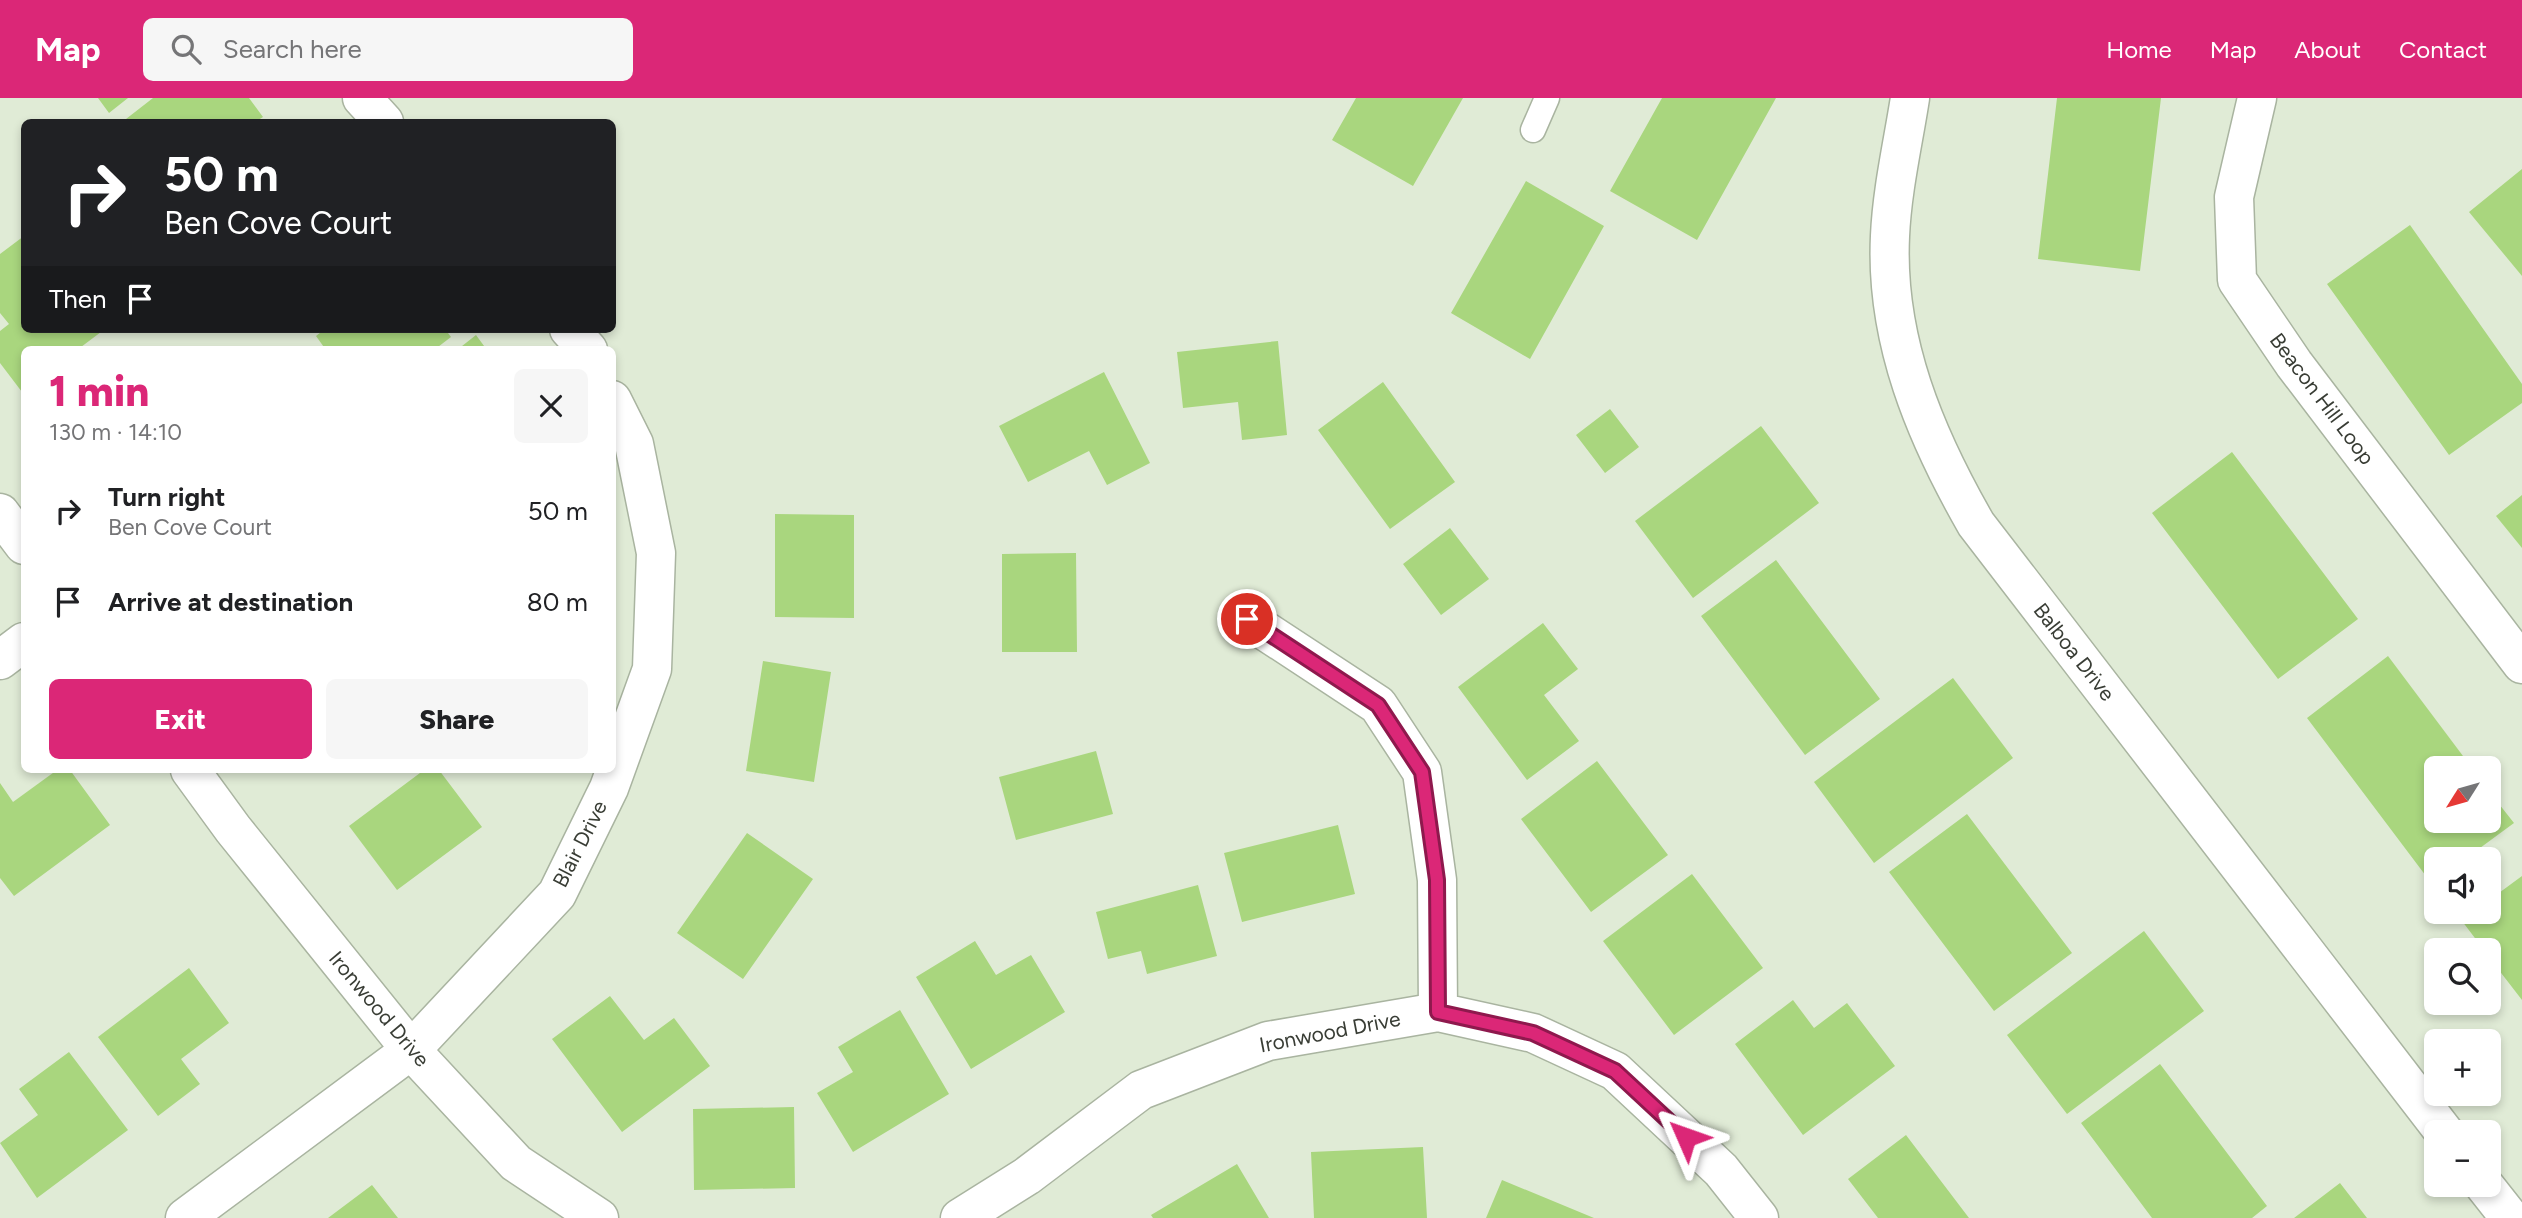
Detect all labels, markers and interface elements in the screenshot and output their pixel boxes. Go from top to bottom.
search box [143,18,633,81]
text: Map [35,30,101,69]
icon: search [167,30,205,68]
text: Search here [223,33,362,65]
text: Home [2106,35,2172,64]
text: Map [2210,35,2256,64]
text: About [2294,35,2361,64]
text: Contact [2399,35,2487,64]
text: 50 m [164,144,279,203]
icon: right [49,147,140,238]
text: Ben Cove Court [164,204,392,242]
icon: arrive [121,280,159,318]
text: Then [49,283,107,315]
street label: Beacon Hill Loop [2265,328,2380,469]
text: 1 min [49,366,149,417]
button: close [514,369,588,443]
text: 130 m · 14:10 [49,418,182,446]
text: Turn right [108,481,225,513]
icon: right [49,492,87,530]
text: 50 m [528,495,588,527]
text: Ben Cove Court [108,513,272,541]
icon: arrive [49,583,87,621]
text: Arrive at destination [108,586,353,618]
text: 80 m [527,586,588,618]
pin [1217,589,1277,649]
street label: Balboa Drive [2028,598,2120,706]
icon: arrive [1228,600,1266,638]
button: Exit [49,679,312,759]
button: Share [326,679,588,759]
north arrow [2424,756,2501,833]
map controls [2424,756,2501,1197]
street label: Blair Drive [547,796,612,891]
button: sound [2424,847,2501,924]
button: search [2424,938,2501,1015]
street label: Ironwood Drive [324,946,435,1072]
street label: Ironwood Drive [1257,1006,1403,1057]
button: + [2424,1029,2501,1106]
position arrow [1649,1100,1723,1174]
button: − [2424,1120,2501,1197]

